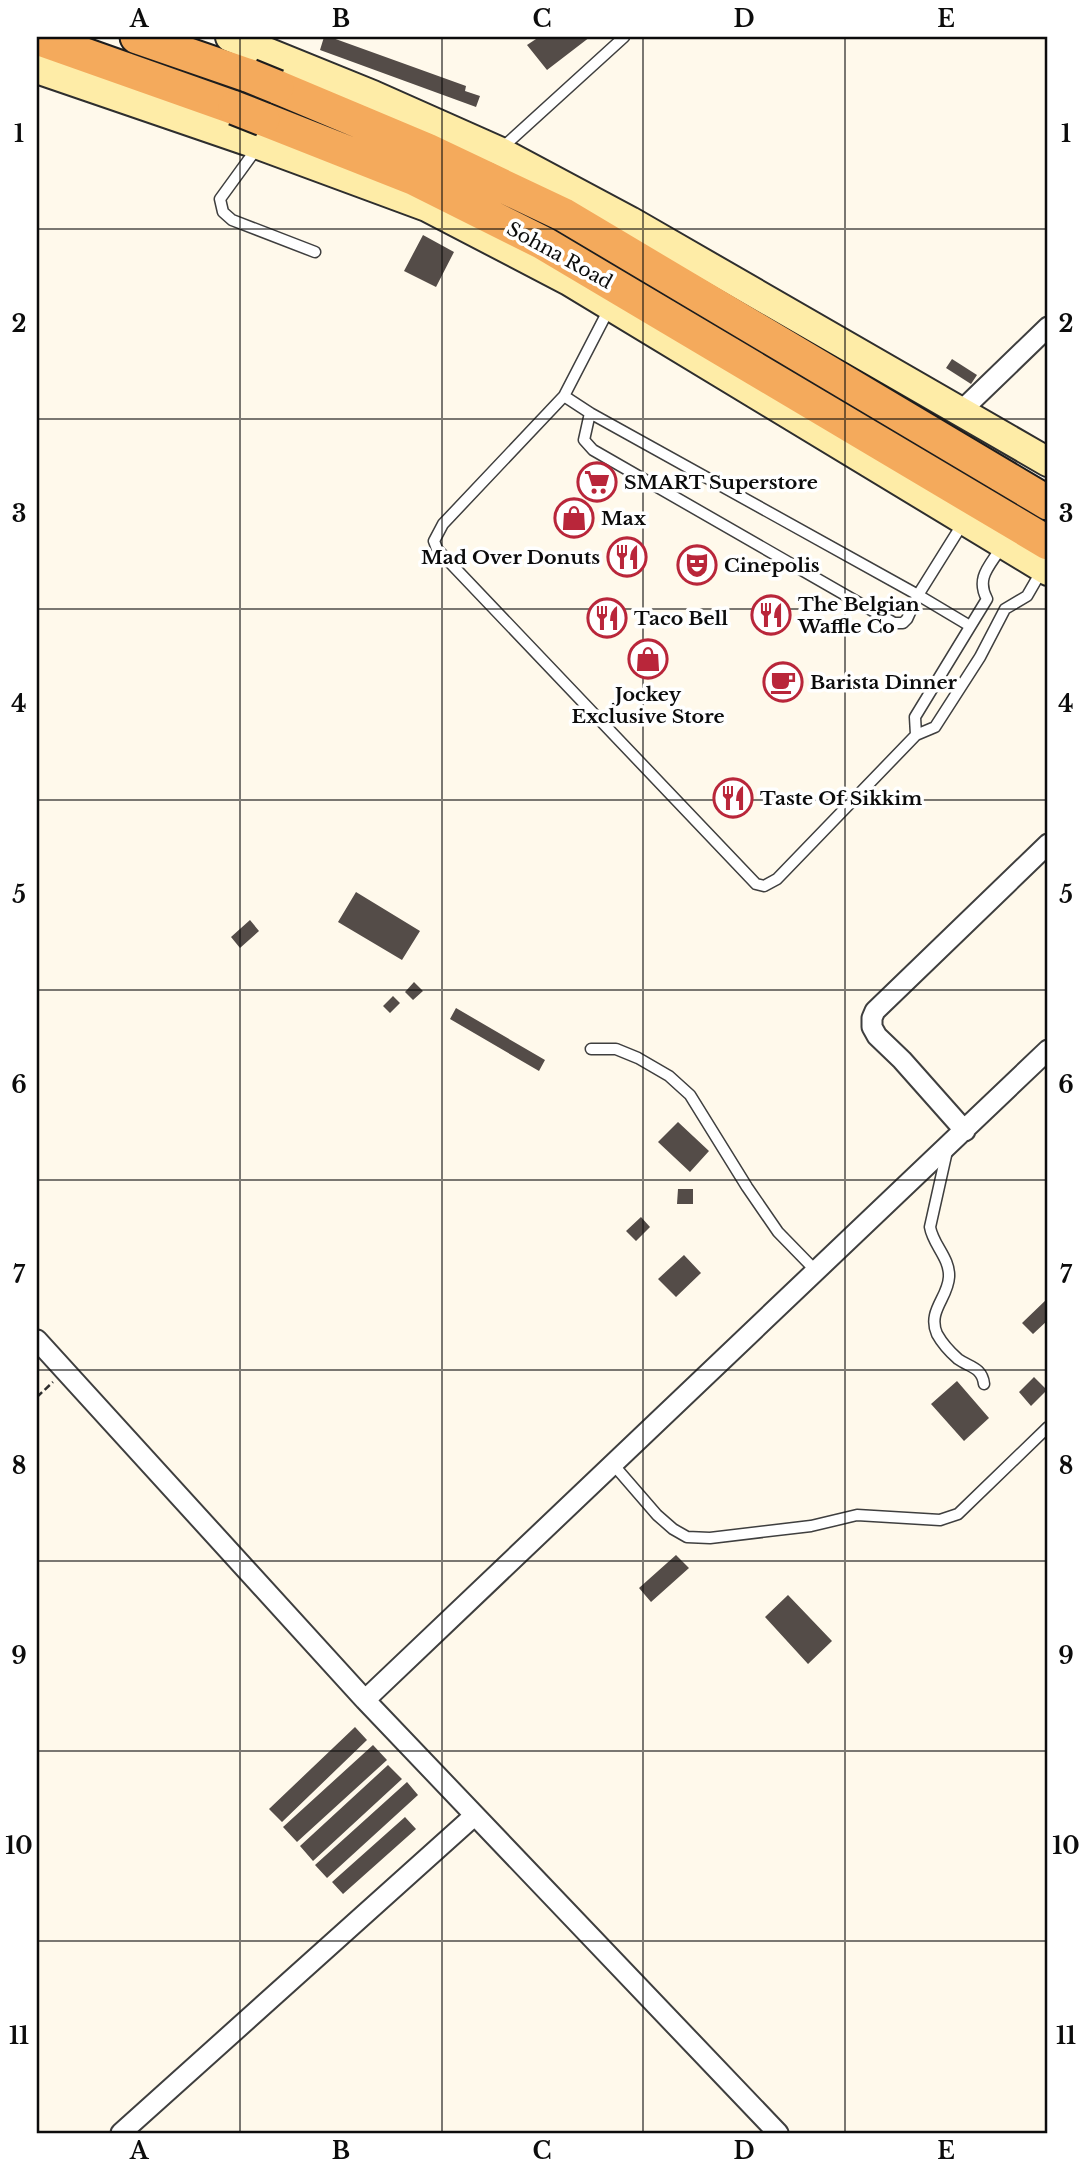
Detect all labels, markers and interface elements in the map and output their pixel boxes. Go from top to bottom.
text: A [129,5,150,33]
text: B [332,5,350,33]
text: C [533,5,551,33]
text: D [733,5,755,33]
text: E [937,5,955,33]
text: 1 [14,120,24,148]
text: 1 [1061,120,1071,148]
street label: Sohna Road [503,217,617,294]
text: 2 [12,310,26,338]
text: 2 [1059,310,1073,338]
supermarket icon: SMART Superstore [576,461,618,503]
place label: SMART Superstore [624,471,818,494]
shop icon: Max [553,497,595,539]
text: 3 [12,500,26,528]
text: 3 [1059,500,1073,528]
place label: Max [601,507,647,530]
restaurant icon: Mad Over Donuts [606,536,648,578]
theatre icon: Cinepolis [676,544,718,586]
place label: Mad Over Donuts [421,546,600,569]
place label: Cinepolis [724,554,820,577]
place label: The Belgian Waffle Co [797,593,920,638]
restaurant icon: The Belgian Waffle Co [750,594,792,636]
restaurant icon: Taco Bell [586,597,628,639]
place label: Taco Bell [634,607,728,630]
shop icon: Jockey Exclusive Store [627,638,669,680]
cafe icon: Barista Dinner [762,661,804,703]
place label: Barista Dinner [810,671,958,694]
place label: Jockey Exclusive Store [571,683,725,728]
text: 4 [11,690,27,718]
text: 4 [1058,690,1074,718]
restaurant icon: Taste Of Sikkim [712,777,754,819]
place label: Taste Of Sikkim [760,787,922,810]
text: 5 [12,881,26,909]
text: 5 [1059,881,1073,909]
text: 6 [11,1071,27,1099]
text: 6 [1058,1071,1074,1099]
text: 7 [13,1261,26,1289]
text: 7 [1060,1261,1073,1289]
text: 8 [12,1452,26,1480]
text: 8 [1059,1452,1073,1480]
text: 9 [11,1642,27,1670]
text: 9 [1058,1642,1074,1670]
text: 10 [5,1832,33,1860]
text: 10 [1052,1832,1080,1860]
text: 11 [9,2022,29,2050]
text: 11 [1056,2022,1076,2050]
text: A [129,2137,150,2165]
text: B [332,2137,350,2165]
text: C [533,2137,551,2165]
text: D [733,2137,755,2165]
text: E [937,2137,955,2165]

